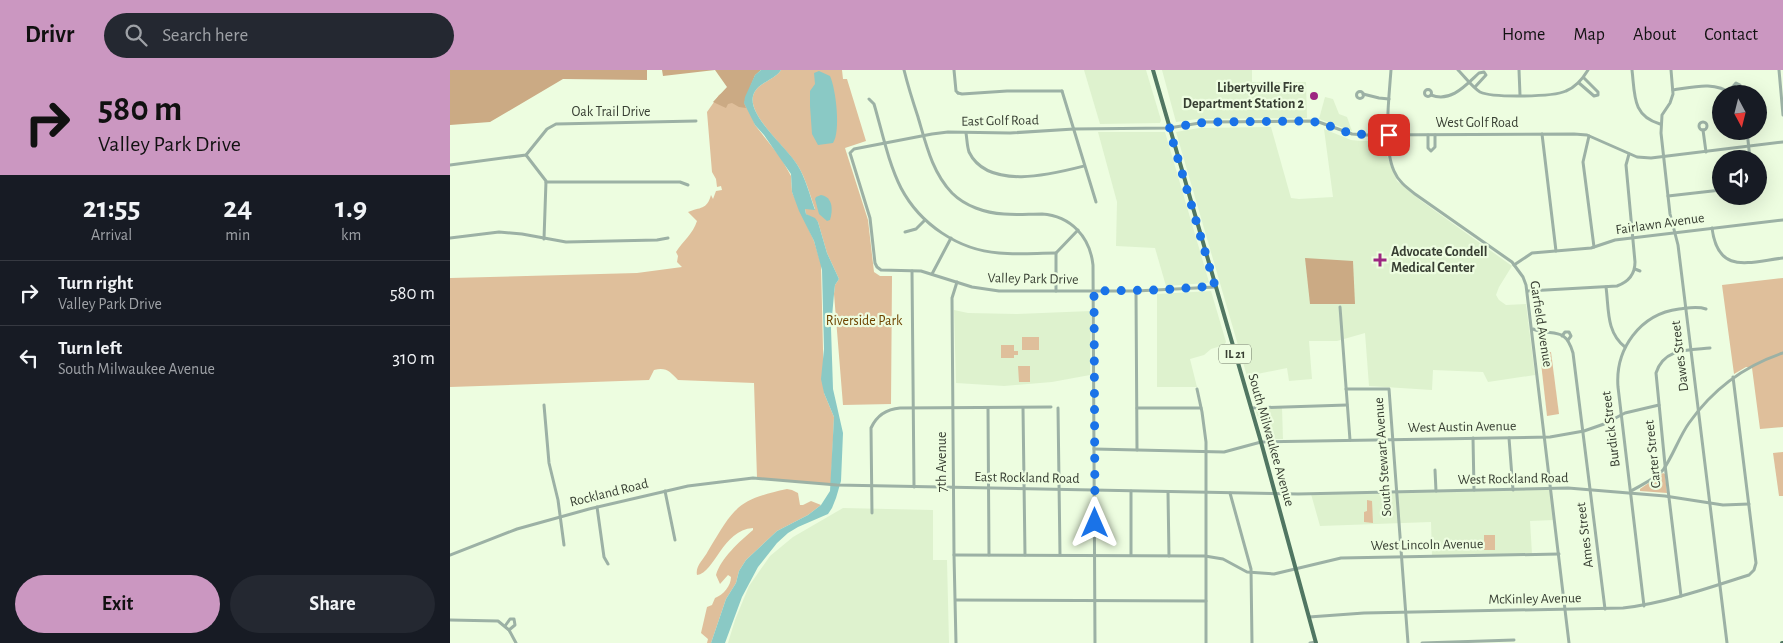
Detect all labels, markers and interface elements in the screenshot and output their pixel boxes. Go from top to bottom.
search box [104,13,454,58]
icon: search [122,21,150,49]
text: Drivr [25,23,74,47]
text: Search here [162,26,248,45]
text: Home [1502,26,1545,44]
text: Map [1573,26,1605,44]
text: About [1633,26,1676,44]
text: Contact [1704,26,1758,44]
place label: Libertyville Fire Department Station 2 [1183,81,1304,111]
north arrow [1712,85,1768,140]
map controls [1712,85,1767,205]
icon: right [15,90,80,155]
marker: Libertyville Fire Department Station 2 [1308,90,1320,102]
text: 580 m [98,92,182,127]
street label: Oak Trail Drive [571,105,651,119]
street label: East Golf Road [961,113,1039,129]
pin [1368,114,1410,156]
street label: West Golf Road [1435,116,1519,130]
icon: arrive [1375,121,1403,149]
text: Valley Park Drive [98,133,241,155]
button: sound [1712,150,1767,205]
text: 21:55 [83,193,140,223]
text: 24 [223,193,252,223]
text: 1.9 [335,193,367,223]
street label: Fairlawn Avenue [1615,211,1705,237]
text: Arrival [91,227,132,243]
text: min [225,227,250,243]
text: km [341,227,361,243]
place label: Advocate Condell Medical Center [1391,245,1487,275]
marker: Advocate Condell Medical Center [1373,253,1387,267]
street label: Valley Park Drive [987,271,1079,287]
text: Turn right [58,274,133,293]
icon: right [15,279,43,307]
street label: Garfield Avenue [1527,280,1555,368]
text: 580 m [390,284,435,303]
text: Valley Park Drive [58,296,162,312]
park label: Riverside Park [826,314,903,328]
street label: Dawes Street [1669,319,1691,392]
text: Turn left [58,339,122,358]
icon: left [15,344,43,372]
road number: IL 21 [1219,344,1251,364]
text: 310 m [392,349,435,368]
text: South Milwaukee Avenue [58,361,215,377]
street label: South Milwaukee Avenue [1245,372,1297,508]
street label: Burdick Street [1599,390,1623,468]
street label: South Stewart Avenue [1372,397,1394,517]
street label: West Austin Avenue [1408,419,1516,435]
street label: Carter Street [1642,419,1664,489]
street label: 7th Avenue [935,432,949,492]
street label: East Rockland Road [974,470,1080,486]
street label: West Rockland Road [1458,471,1568,487]
street label: Rockland Road [568,476,650,510]
position arrow [1068,496,1120,548]
street label: Ames Street [1574,501,1596,569]
street label: West Lincoln Avenue [1370,537,1484,553]
button: Exit [15,575,220,633]
button: Share [230,575,435,633]
street label: McKinley Avenue [1488,591,1582,607]

